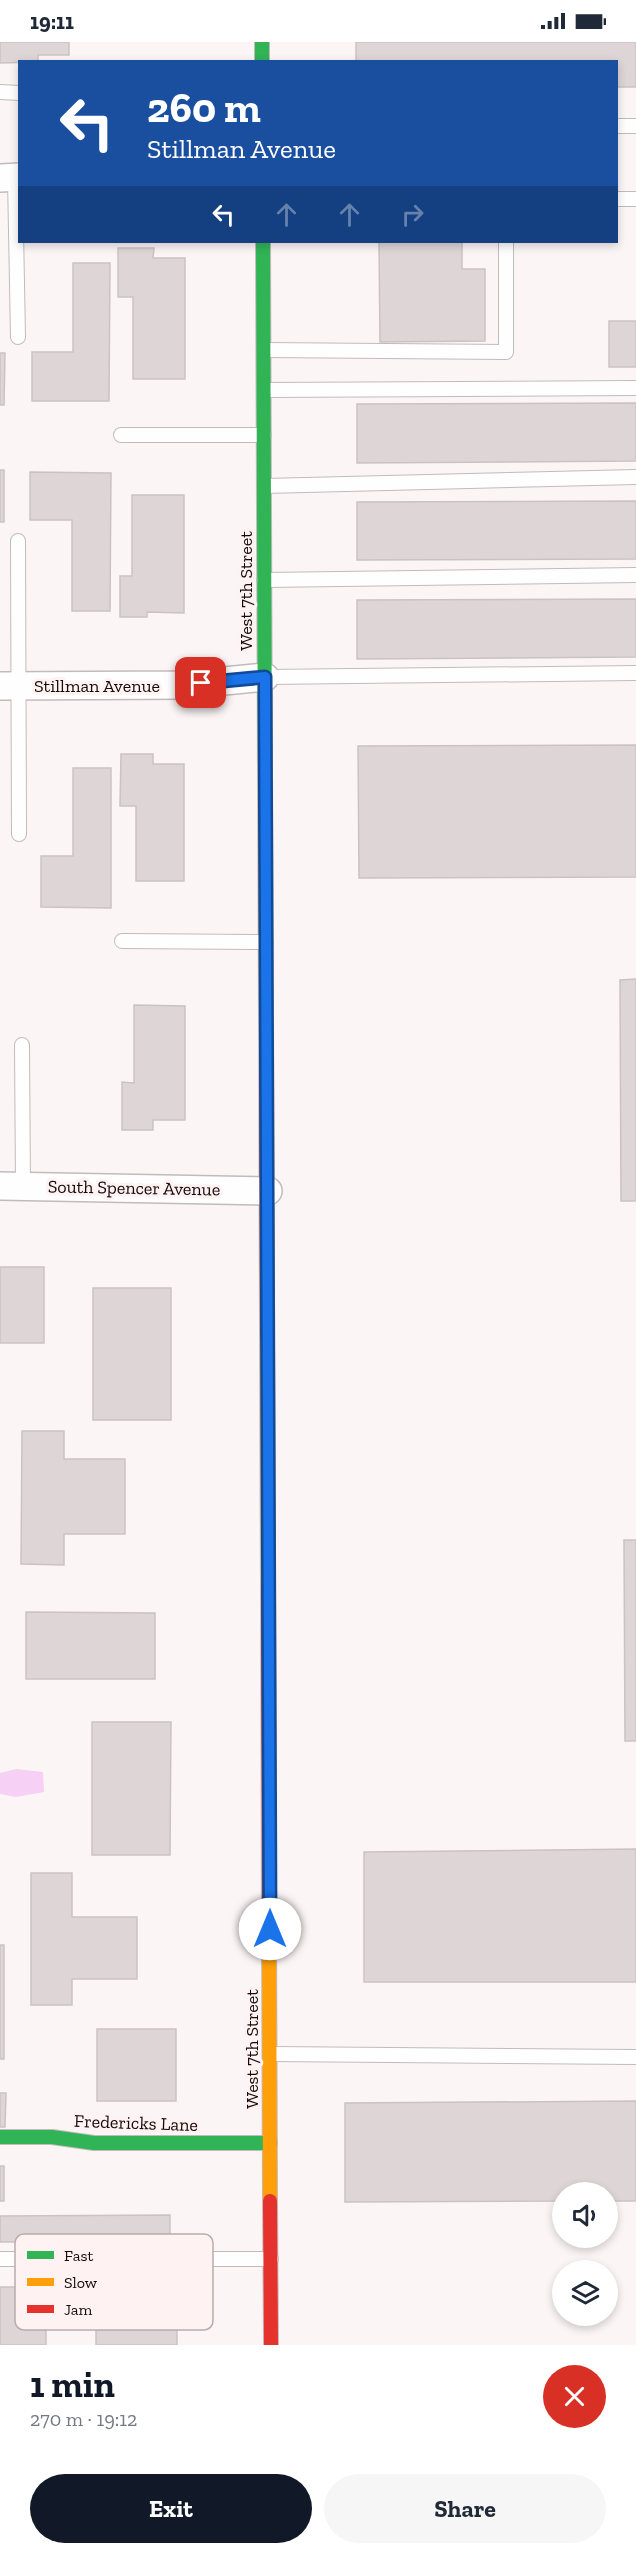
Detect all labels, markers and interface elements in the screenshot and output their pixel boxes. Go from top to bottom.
text: 19:11 [30,8,74,35]
text: 260 m [147,82,261,133]
icon: left [48,84,126,162]
text: Stillman Avenue [147,133,336,165]
icon: left [207,198,240,231]
icon: ahead [270,198,303,231]
icon: ahead [333,198,366,231]
icon: right [396,198,429,231]
street label: West 7th Street [235,531,257,651]
pin [175,657,226,708]
icon: arrive [184,666,217,699]
street label: Stillman Avenue [34,675,160,697]
street label: South Spencer Avenue [48,1175,220,1201]
position arrow [238,1897,302,1961]
street label: West 7th Street [241,1989,263,2109]
street label: Fredericks Lane [74,2110,198,2136]
map controls [552,2182,618,2326]
button: sound [552,2182,618,2248]
legend [15,2234,213,2330]
text: Fast [64,2246,93,2265]
button: layers [552,2260,618,2326]
text: Slow [64,2273,98,2292]
text: Jam [64,2300,93,2319]
text: 1 min [30,2363,115,2406]
button: close [543,2365,606,2428]
text: 270 m · 19:12 [30,2407,137,2431]
button: Exit [30,2474,312,2543]
button: Share [324,2474,606,2543]

